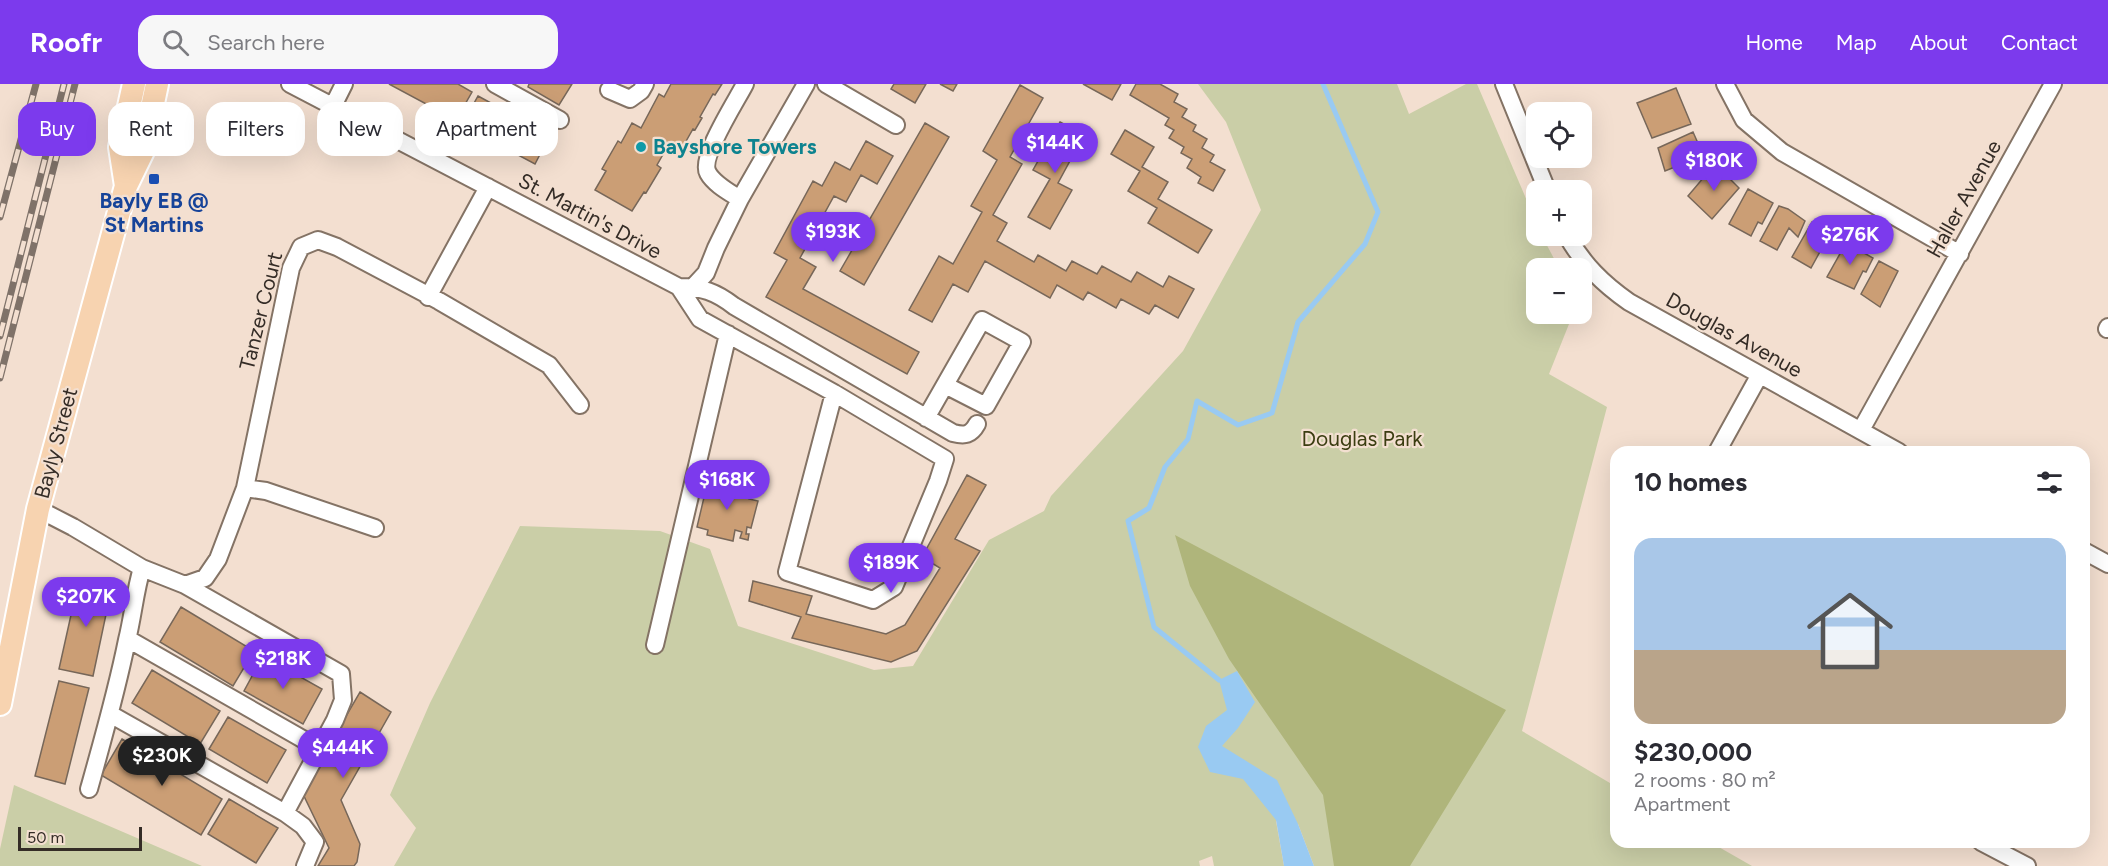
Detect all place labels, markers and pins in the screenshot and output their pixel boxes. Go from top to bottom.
pin: $144K [1013,123,1097,174]
place label: Bayshore Towers [653,134,817,159]
marker: Bayshore Towers [634,140,648,154]
pin: $180K [1672,141,1756,192]
marker: Bayly EB @ St Martins [147,172,161,186]
place label: Bayly EB @ St Martins [99,188,209,237]
pin: $193K [791,212,875,263]
pin: $276K [1808,215,1892,266]
pin: $168K [685,460,769,511]
pin: $189K [849,543,933,594]
pin: $207K [44,577,128,628]
pin: $218K [241,639,325,690]
pin: $444K [301,728,385,779]
pin: $230K [120,736,204,787]

